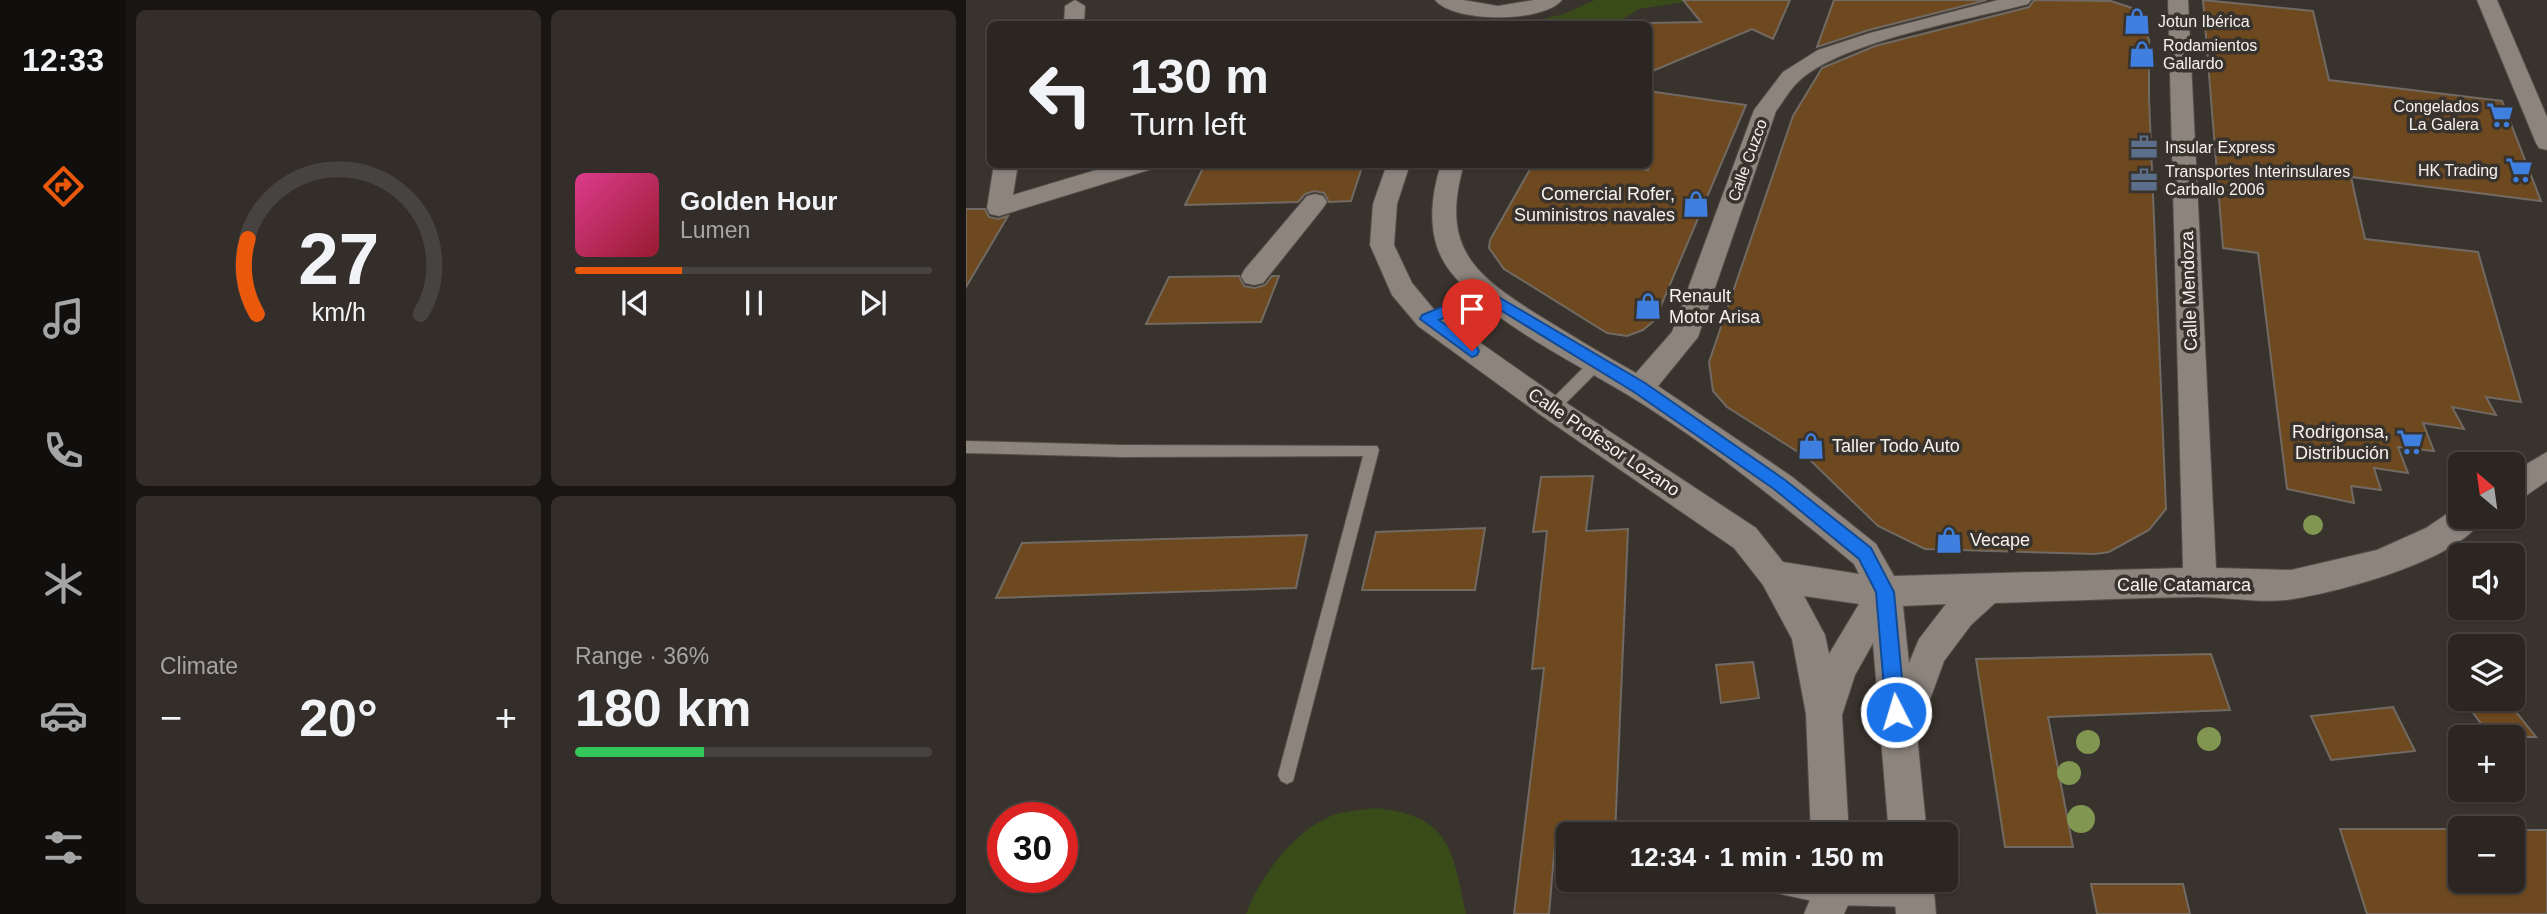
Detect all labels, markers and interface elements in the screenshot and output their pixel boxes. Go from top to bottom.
shop icon: Jotun Ibérica [2122,6,2152,36]
place label: Jotun Ibérica [2158,13,2250,30]
place label: Rodamientos Gallardo [2163,37,2257,72]
shop icon: Rodamientos Gallardo [2127,39,2157,69]
text: 12:33 [22,42,104,78]
icon: left [1015,49,1106,140]
text: 130 m [1130,49,1269,103]
place label: Congelados La Galera [2394,98,2479,133]
supermarket icon: Congelados La Galera [2485,100,2515,130]
text: Turn left [1130,106,1246,142]
street label: Calle Cuzco [1725,117,1770,204]
office icon: Insular Express [2129,132,2159,162]
place label: Insular Express [2165,139,2275,156]
supermarket icon: HK Trading [2504,155,2534,185]
icon: directions [39,162,88,211]
place label: HK Trading [2418,162,2498,179]
place label: Transportes Interinsulares Carballo 2006 [2165,163,2350,198]
office icon: Transportes Interinsulares Carballo 2006 [2129,165,2159,195]
place label: Comercial Rofer, Suministros navales [1514,184,1675,225]
text: Golden Hour [680,186,837,216]
shop icon: Comercial Rofer, Suministros navales [1681,189,1711,219]
text: Lumen [680,217,750,243]
text: 27 [298,218,379,299]
street label: Calle Mendoza [2177,230,2201,351]
pin [1442,279,1502,351]
icon: previous [616,284,654,322]
icon: pause [735,284,773,322]
icon: next [854,284,892,322]
place label: Renault Motor Arisa [1669,286,1761,327]
icon: arrive [1453,290,1491,328]
shop icon: Renault Motor Arisa [1633,291,1663,321]
icon: music [39,294,88,343]
text: km/h [311,298,366,326]
street label: Calle Profesor Lozano [1525,384,1683,500]
place label: Rodrigonsa, Distribución [2292,422,2389,463]
icon: phone [39,426,88,475]
supermarket icon: Rodrigonsa, Distribución [2395,427,2425,457]
shop icon: Taller Todo Auto [1796,431,1826,461]
place label: Taller Todo Auto [1832,436,1960,456]
north arrow [2448,452,2525,528]
map controls [2448,452,2525,893]
shop icon: Vecape [1934,525,1964,555]
place label: Vecape [1970,530,2030,550]
button: sound [2448,543,2525,620]
icon: climate [39,559,88,608]
street label: Calle Catamarca [2117,575,2252,595]
button: layers [2448,634,2525,711]
text: Range · 36% [575,643,709,669]
text: Climate [160,653,238,679]
position arrow [1859,675,1933,749]
text: 180 km [575,679,751,737]
text: 20° [299,689,378,747]
icon: car [39,691,88,740]
text: − [160,697,182,739]
text: + [495,697,517,739]
button: + [2448,725,2525,802]
speed limit sign: 30 [987,802,1078,893]
button: − [2448,816,2525,893]
icon: filters [39,823,88,872]
text: 12:34 · 1 min · 150 m [1630,842,1884,872]

